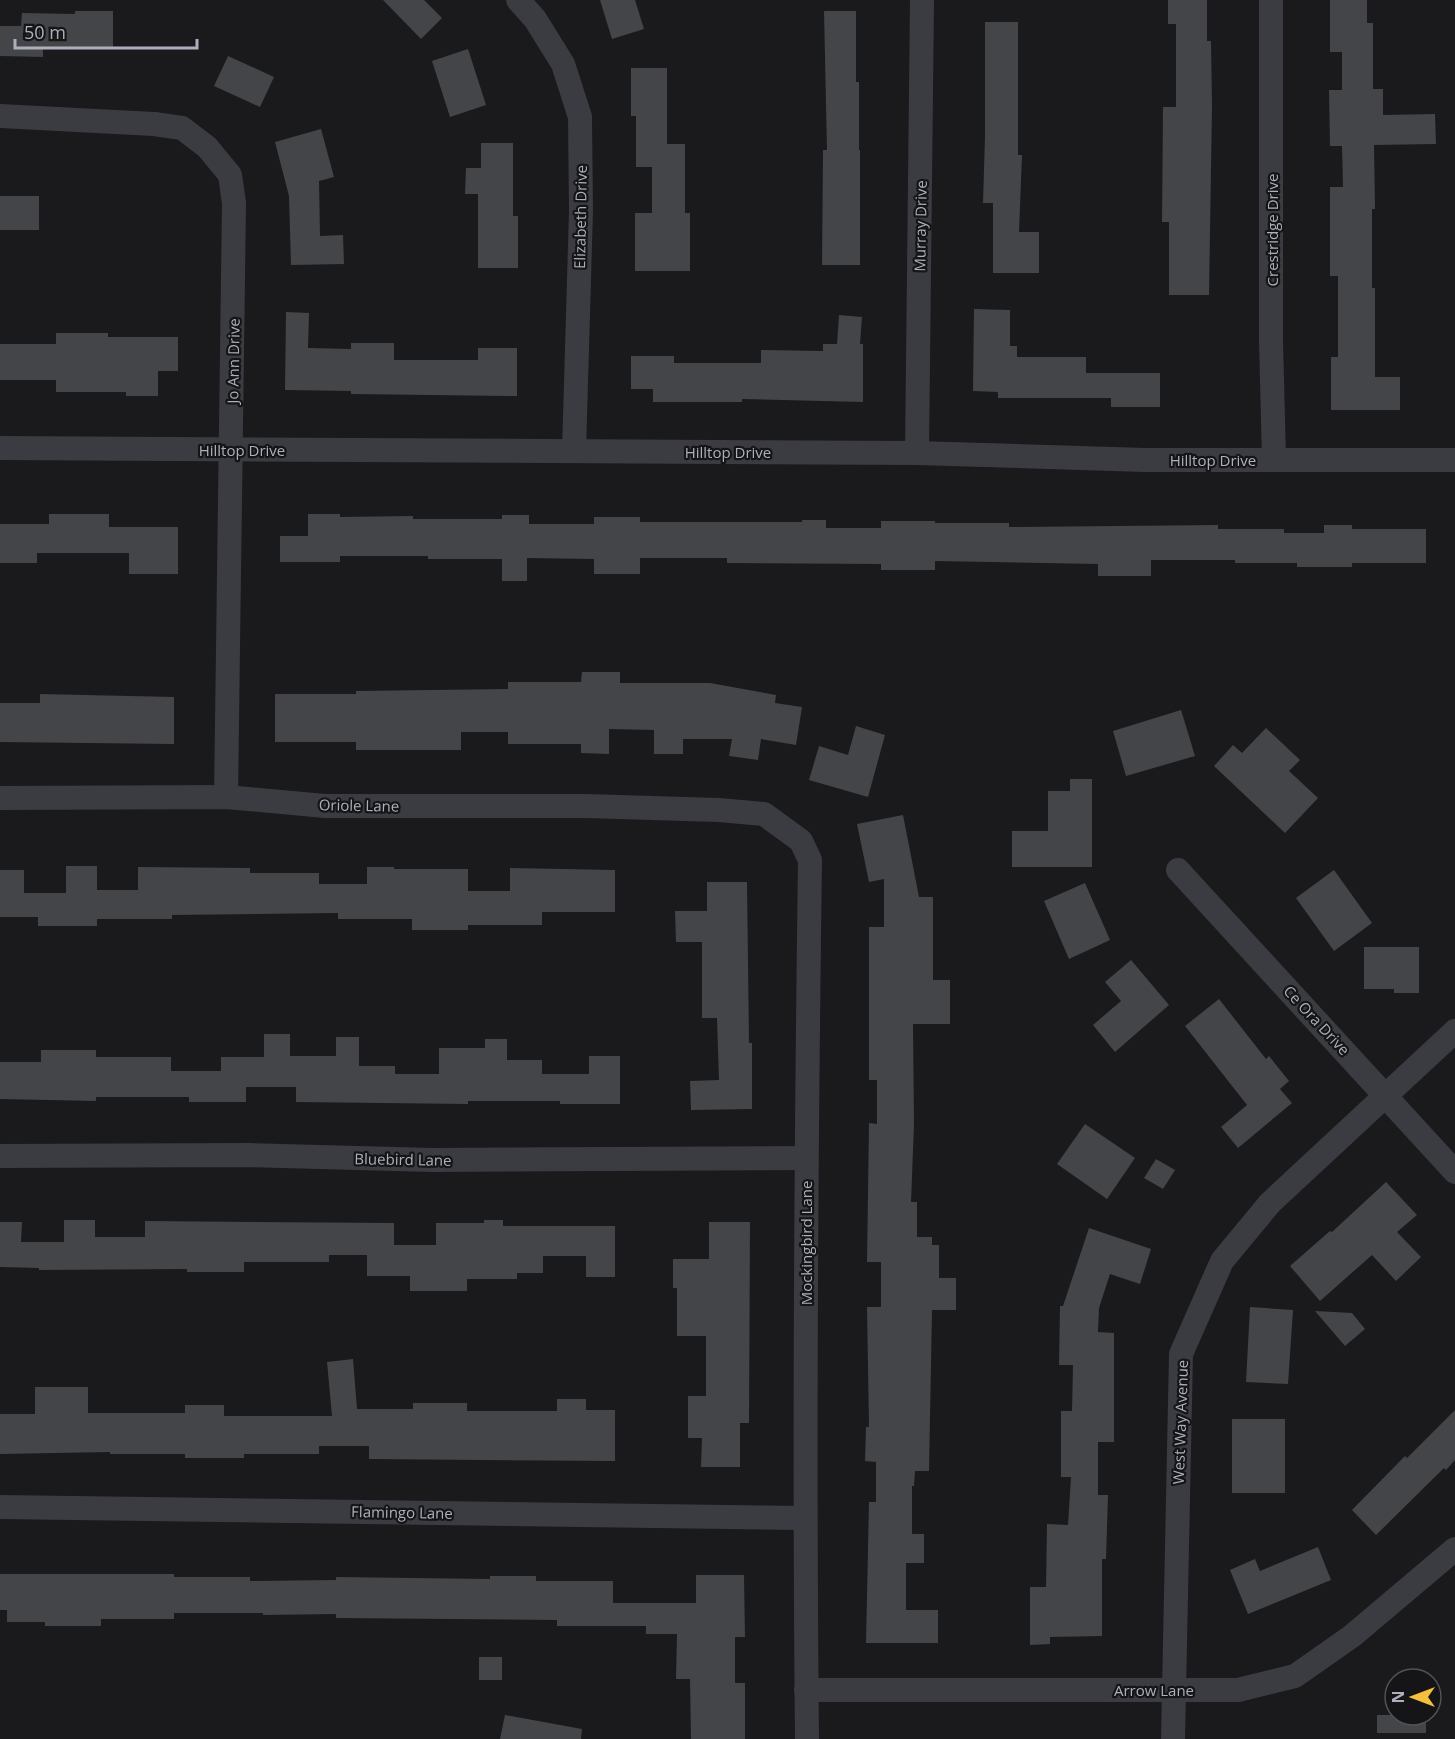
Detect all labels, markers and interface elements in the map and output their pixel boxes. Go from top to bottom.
scale bar [15,12,196,50]
text: 50 m [24,20,66,44]
street label: Elizabeth Drive [569,165,591,269]
street label: Crestridge Drive [1262,174,1282,286]
street label: Murray Drive [909,180,931,272]
street label: Jo Ann Drive [222,318,244,406]
street label: Hilltop Drive [199,440,285,460]
street label: Hilltop Drive [685,442,771,462]
street label: Hilltop Drive [1170,450,1256,470]
street label: Oriole Lane [319,794,399,816]
street label: Ce Ora Drive [1280,981,1354,1059]
street label: Bluebird Lane [354,1148,452,1170]
street label: Mockingbird Lane [796,1181,816,1305]
street label: West Way Avenue [1168,1359,1192,1485]
street label: Flamingo Lane [351,1501,453,1523]
north arrow [1383,1667,1443,1727]
street label: Arrow Lane [1114,1680,1194,1700]
text: N [1387,1690,1409,1704]

